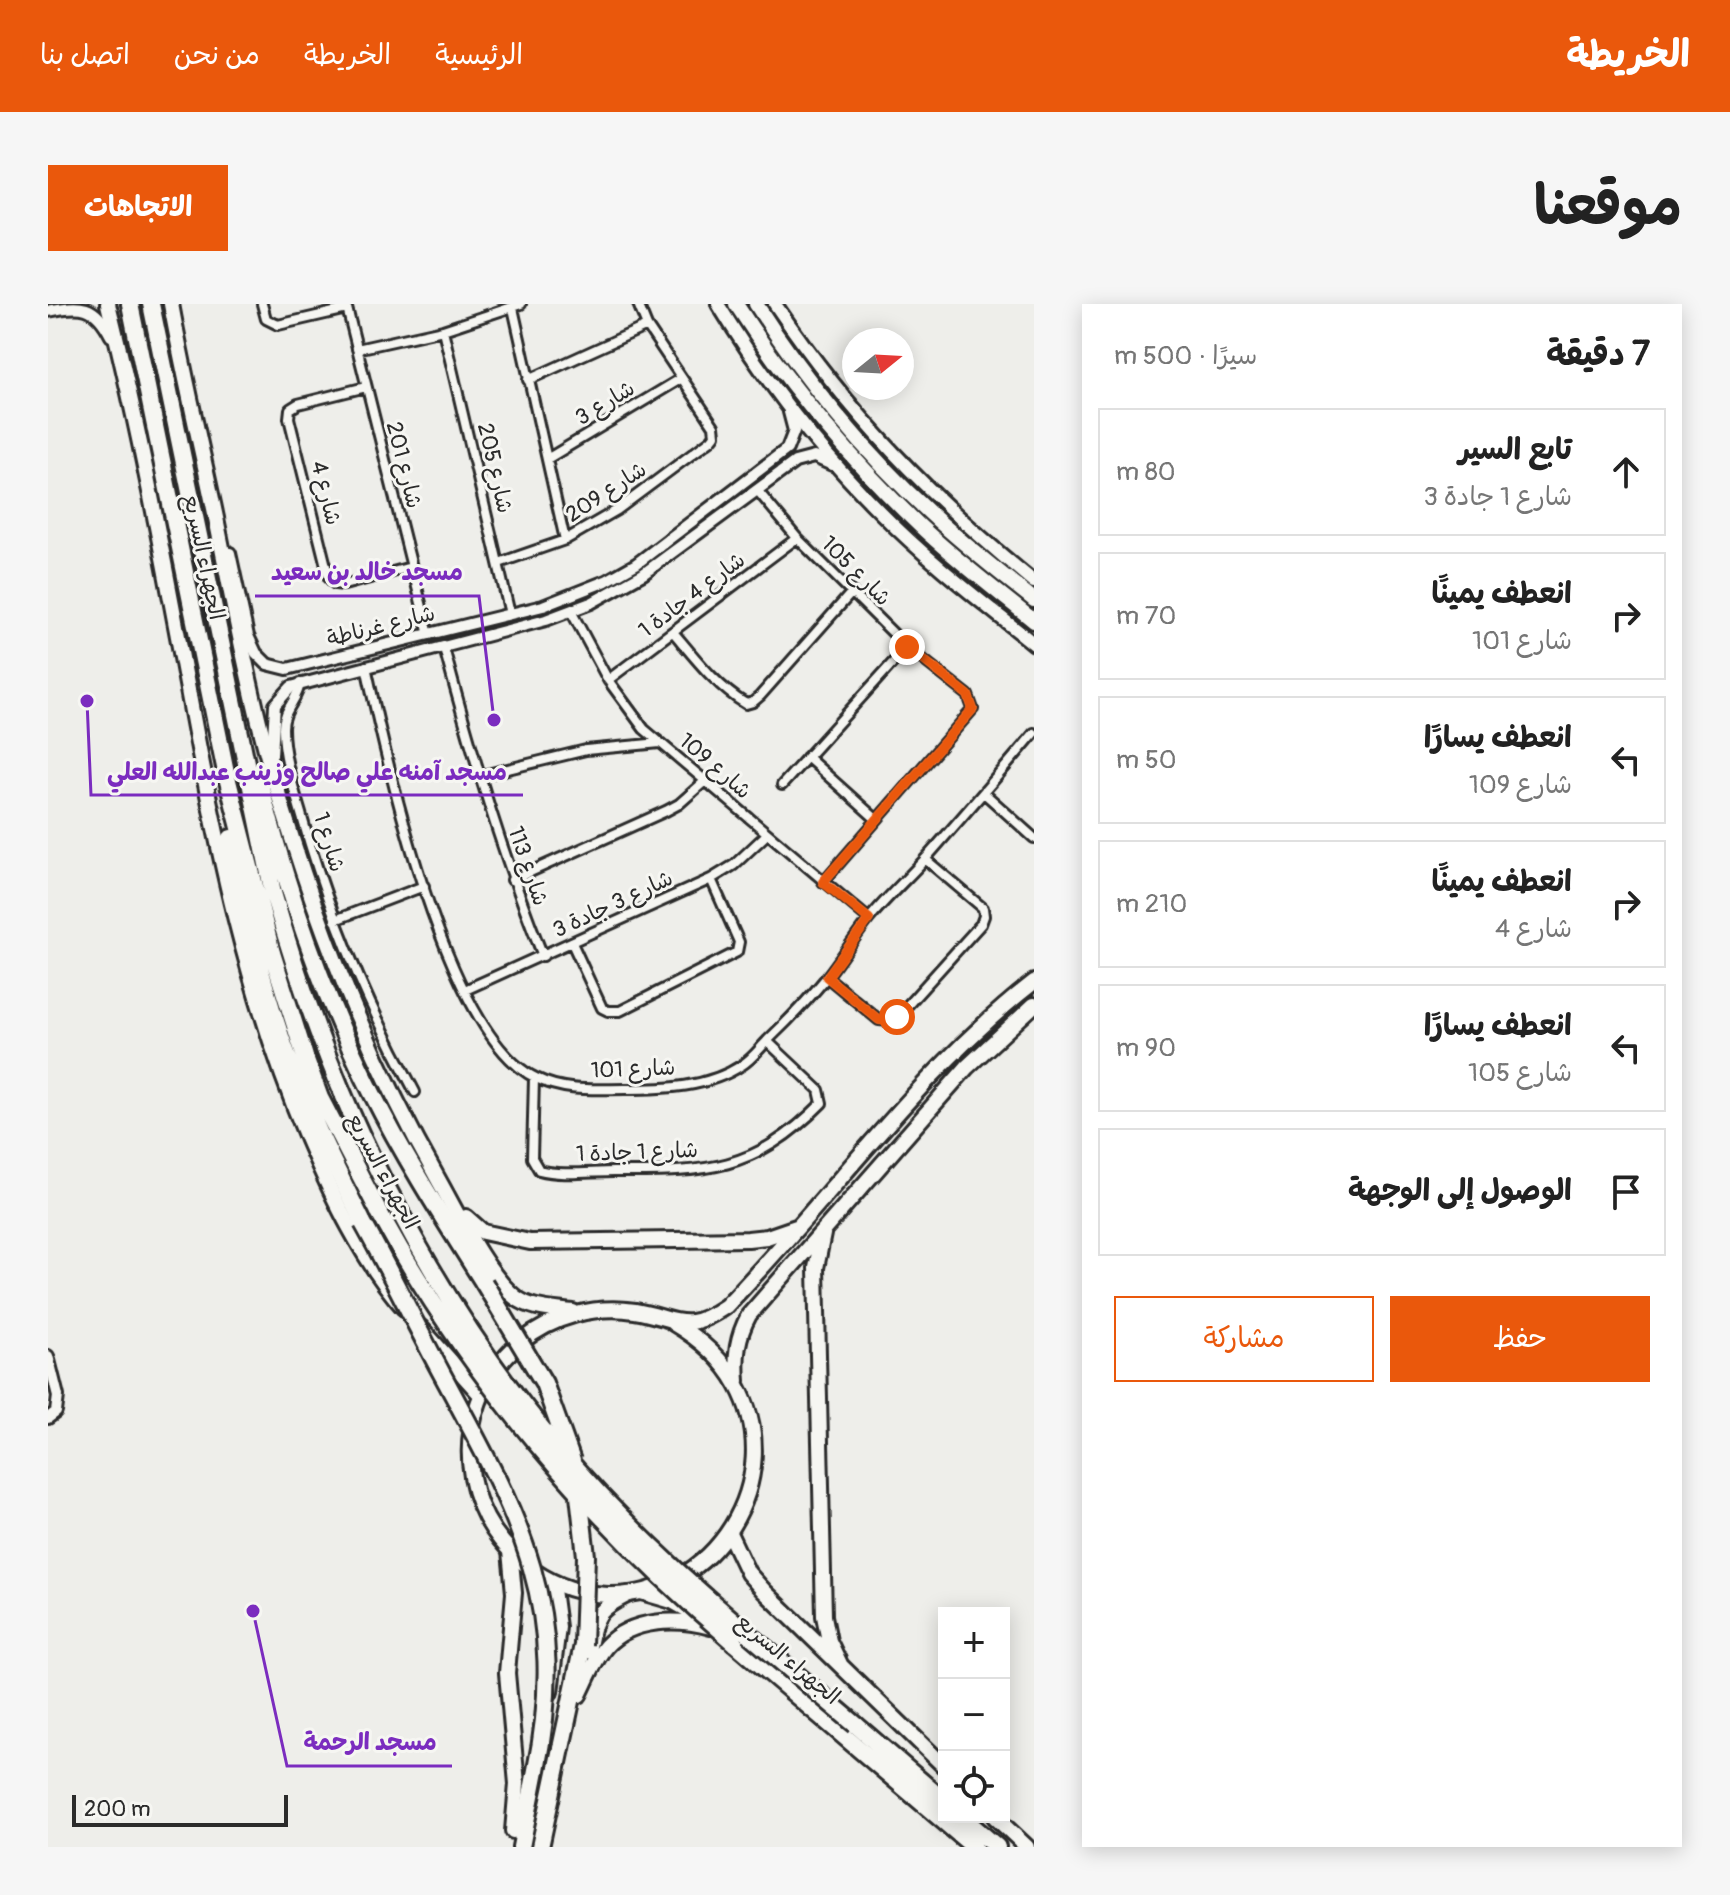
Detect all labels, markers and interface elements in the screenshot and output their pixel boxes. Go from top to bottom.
text: الخريطة [1566,31,1690,79]
text: اتصل بنا [40,38,130,73]
text: من نحن [174,38,260,73]
text: الخريطة [304,38,391,73]
text: الرئيسية [435,38,523,73]
button: الاتجاهات [48,165,228,251]
text: موقعنا [1534,172,1682,241]
north arrow [842,328,914,400]
text: 7 دقيقة [1546,333,1650,376]
text: سيرًا · 500 m [1114,340,1257,372]
street label: شارع 3 [570,374,640,433]
street label: شارع 201 [379,419,428,511]
street label: شارع 205 [470,420,519,516]
text: تابع السير [1459,431,1572,468]
icon: ahead [1604,450,1648,494]
street label: شارع 209 [560,455,652,529]
text: 80 m [1116,456,1176,488]
street label: شارع 4 [304,458,347,528]
text: شارع 1 جادة 3 [1424,481,1572,513]
street label: الجهراء السريع [176,492,231,623]
street label: شارع 105 [814,530,897,613]
street label: شارع 4 جادة 1 [633,546,751,645]
callout: مسجد خالد بن سعيد [255,548,479,596]
text: مسجد خالد بن سعيد [271,558,463,587]
text: انعطف يمينًا [1432,575,1572,612]
icon: right [1604,594,1648,638]
street label: شارع غرناطة [324,599,438,654]
text: 70 m [1116,600,1176,632]
text: شارع 101 [1472,625,1572,657]
route end [889,629,925,665]
text: انعطف يسارًا [1424,719,1572,756]
street label: شارع 109 [672,727,757,806]
icon: left [1604,738,1648,782]
text: 50 m [1116,744,1177,776]
callout: مسجد آمنه علي صالح وزينب عبدالله العلي [91,747,523,795]
text: مسجد آمنه علي صالح وزينب عبدالله العلي [107,758,507,793]
text: شارع 109 [1469,769,1572,801]
street label: شارع 1 [306,809,351,876]
street label: شارع 113 [500,823,555,910]
text: انعطف يمينًا [1432,863,1572,900]
street label: شارع 3 جادة 3 [548,864,678,945]
icon: right [1604,882,1648,926]
text: 210 m [1116,888,1187,920]
text: شارع 4 [1495,913,1572,945]
route start [879,999,915,1035]
text: انعطف يسارًا [1424,1007,1572,1044]
icon: left [1604,1026,1648,1070]
text: 90 m [1116,1032,1176,1064]
street label: شارع 101 [590,1054,676,1085]
text: شارع 105 [1468,1057,1572,1089]
street label: الجهراء السريع [340,1108,425,1235]
street label: شارع 1 جادة 1 [576,1136,698,1169]
icon: arrive [1604,1170,1648,1214]
text: الوصول إلى الوجهة [1348,1172,1572,1209]
button: مشاركة [1114,1296,1374,1382]
button: حفظ [1390,1296,1650,1382]
street label: الجهراء السريع [729,1607,846,1712]
map controls [938,1607,1010,1823]
button: + [938,1607,1010,1679]
button: − [938,1679,1010,1751]
callout: مسجد الرحمة [287,1718,452,1766]
text: مسجد الرحمة [303,1728,437,1757]
button: locate [938,1751,1010,1823]
scale bar [72,1791,288,1827]
text: 200 m [84,1795,151,1823]

